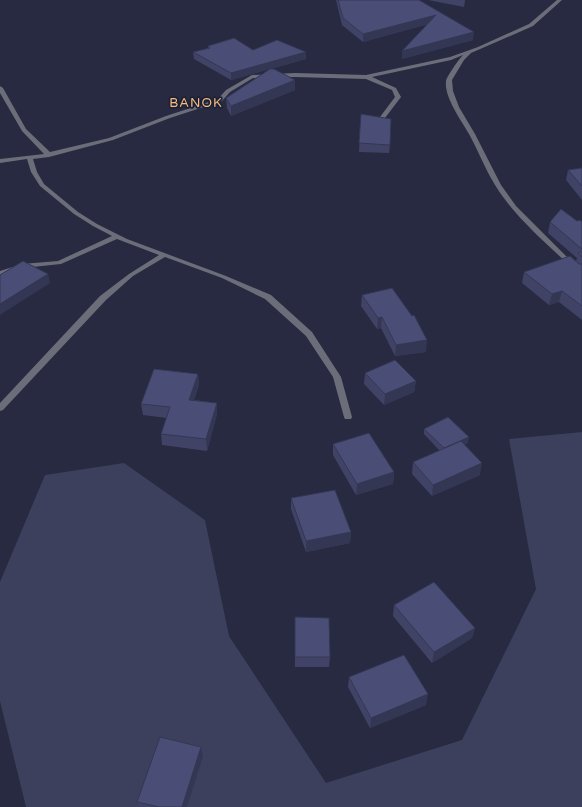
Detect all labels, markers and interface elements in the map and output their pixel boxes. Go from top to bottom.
district label: BANOK [169,95,223,111]

